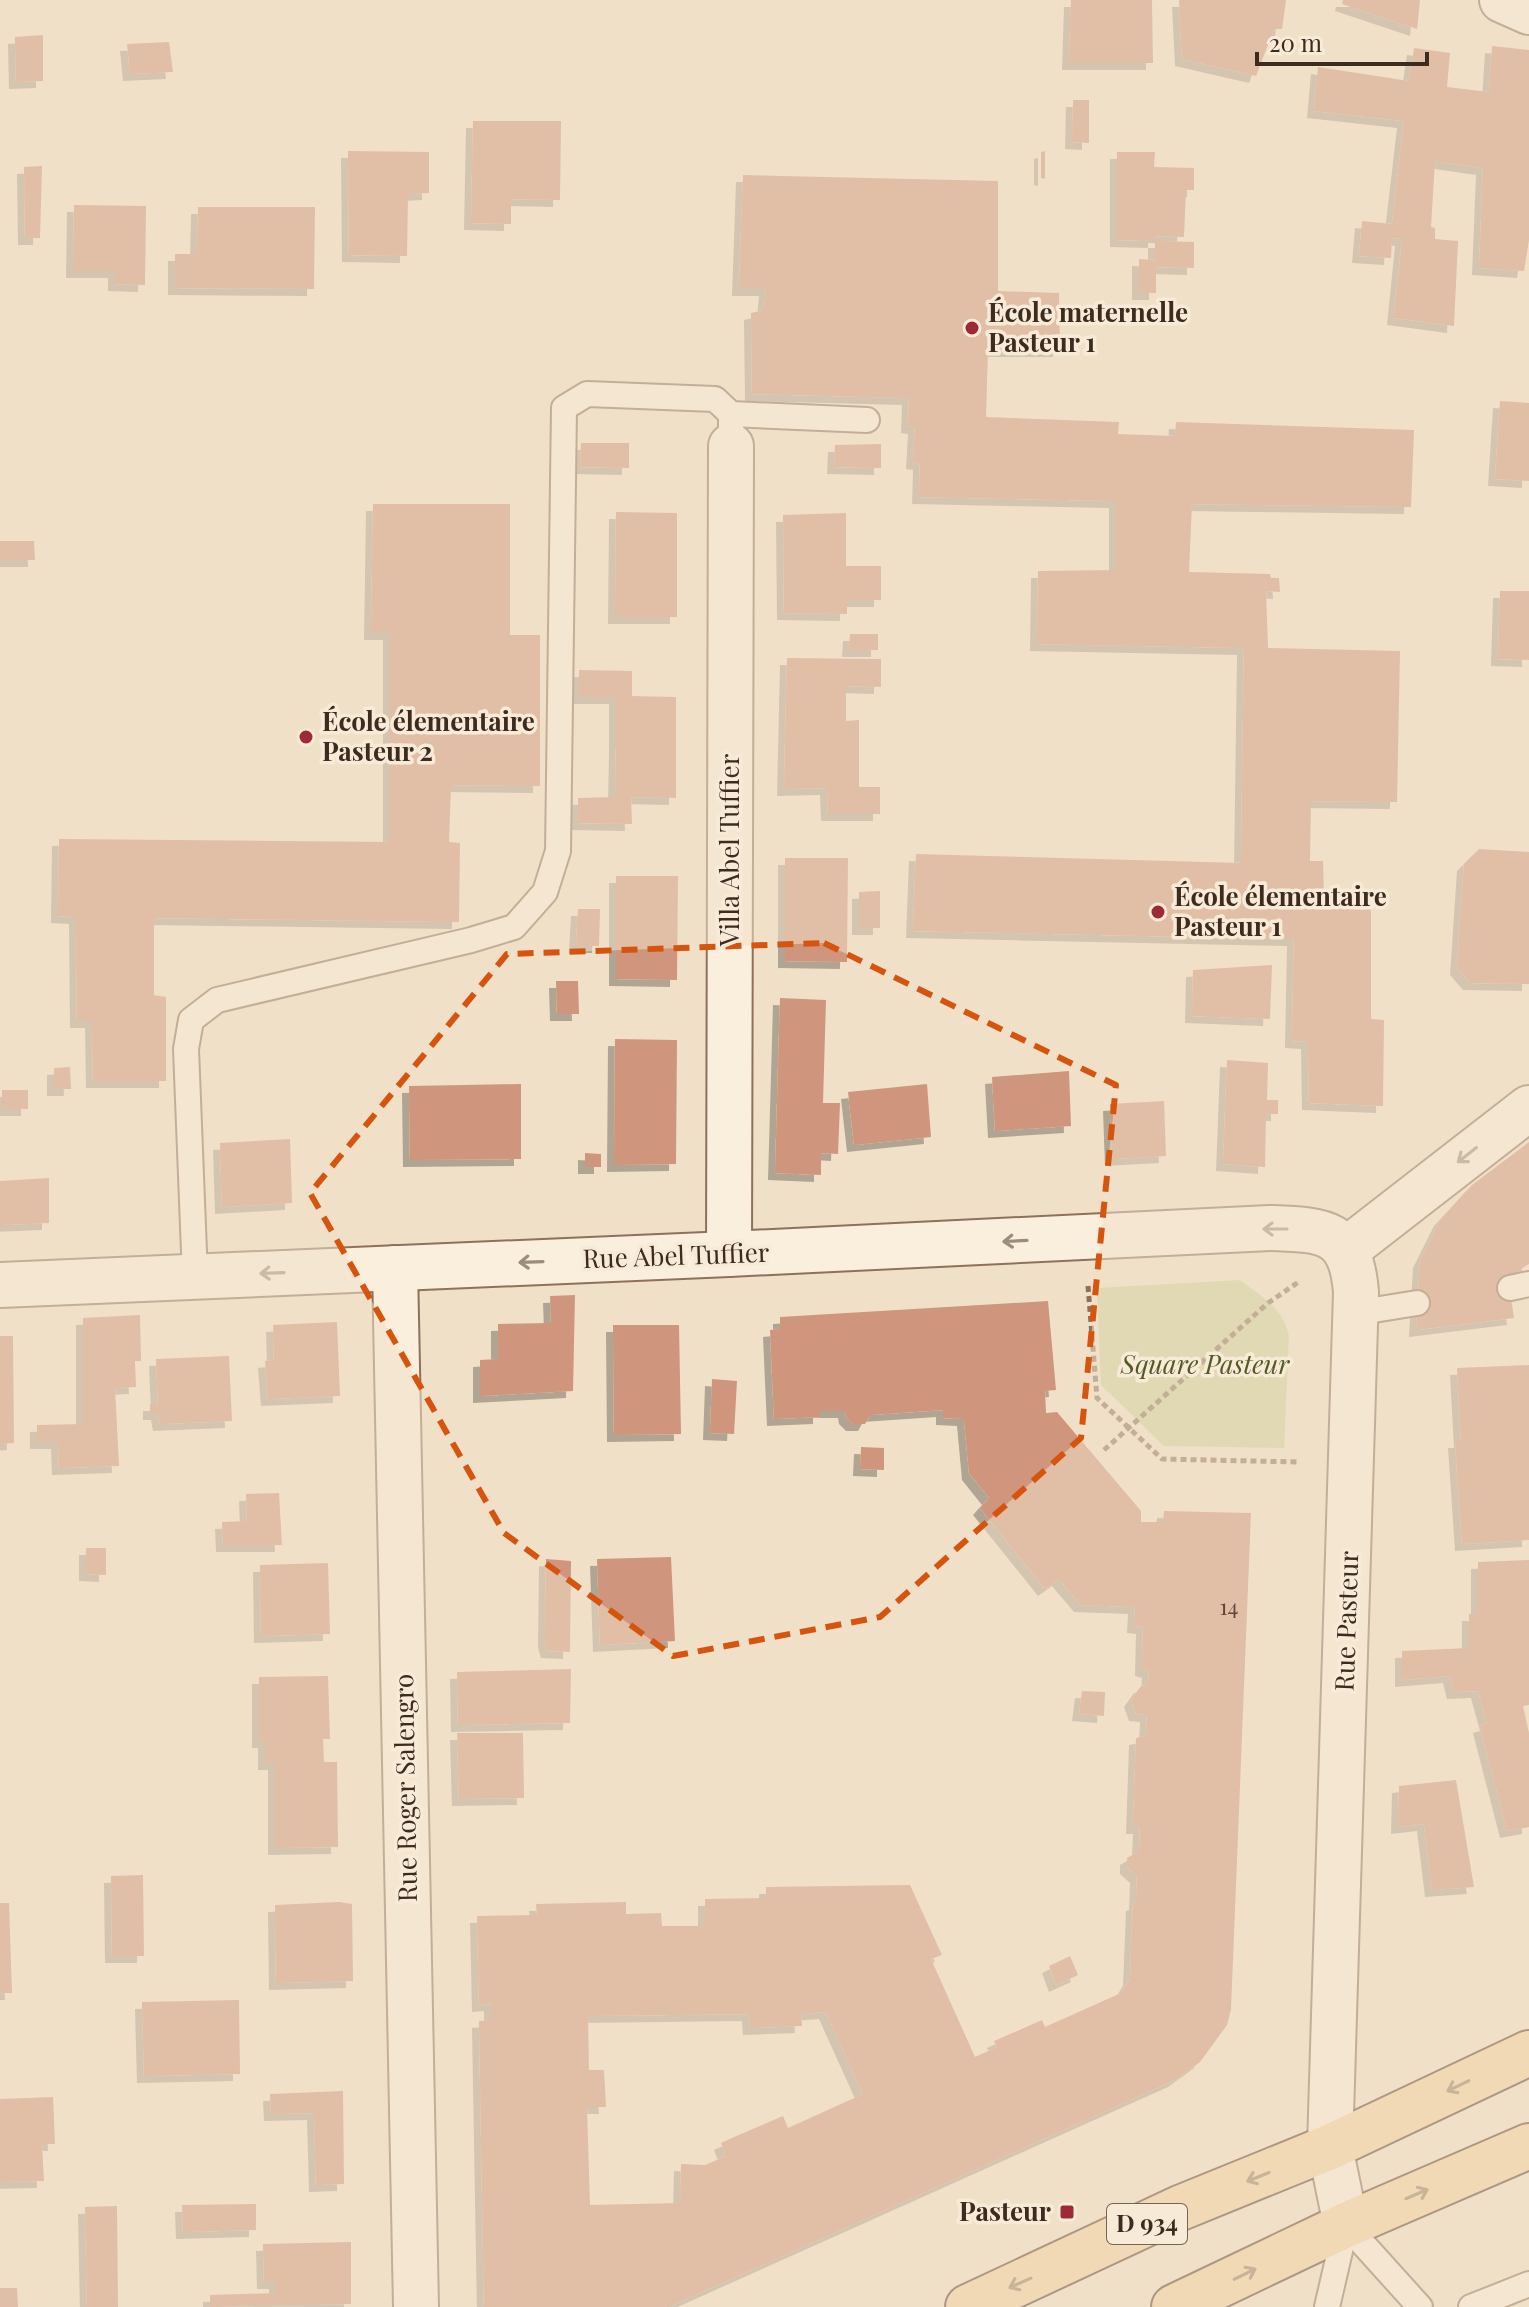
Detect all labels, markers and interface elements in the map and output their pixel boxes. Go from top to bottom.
scale bar [1257,16,1427,66]
text: 20 m [1269,26,1322,58]
place label: École maternelle Pasteur 1 [988,294,1188,359]
marker: École maternelle Pasteur 1 [963,319,981,337]
place label: École élementaire Pasteur 2 [322,703,535,768]
marker: École élementaire Pasteur 2 [297,728,315,746]
street label: Villa Abel Tuffier [711,753,746,947]
place label: École élementaire Pasteur 1 [1174,878,1387,943]
marker: École élementaire Pasteur 1 [1149,903,1167,921]
one-way arrow [1457,1147,1478,1164]
one-way arrow [1262,1221,1289,1236]
one-way arrow [1002,1233,1029,1248]
street label: Rue Abel Tuffier [582,1234,770,1275]
one-way arrow [518,1254,545,1269]
one-way arrow [259,1266,286,1281]
park label: Square Pasteur [1120,1346,1290,1381]
street label: Rue Pasteur [1326,1550,1365,1692]
house number: 14 [1219,1591,1239,1621]
street label: Rue Roger Salengro [385,1674,424,1903]
one-way arrow [1447,2078,1471,2094]
one-way arrow [1246,2170,1270,2185]
one-way arrow [1405,2185,1429,2200]
place label: Pasteur [959,2193,1051,2228]
marker: Pasteur [1058,2203,1076,2221]
road number: D 934 [1107,2204,1187,2244]
one-way arrow [1232,2266,1256,2282]
one-way arrow [1009,2276,1033,2291]

